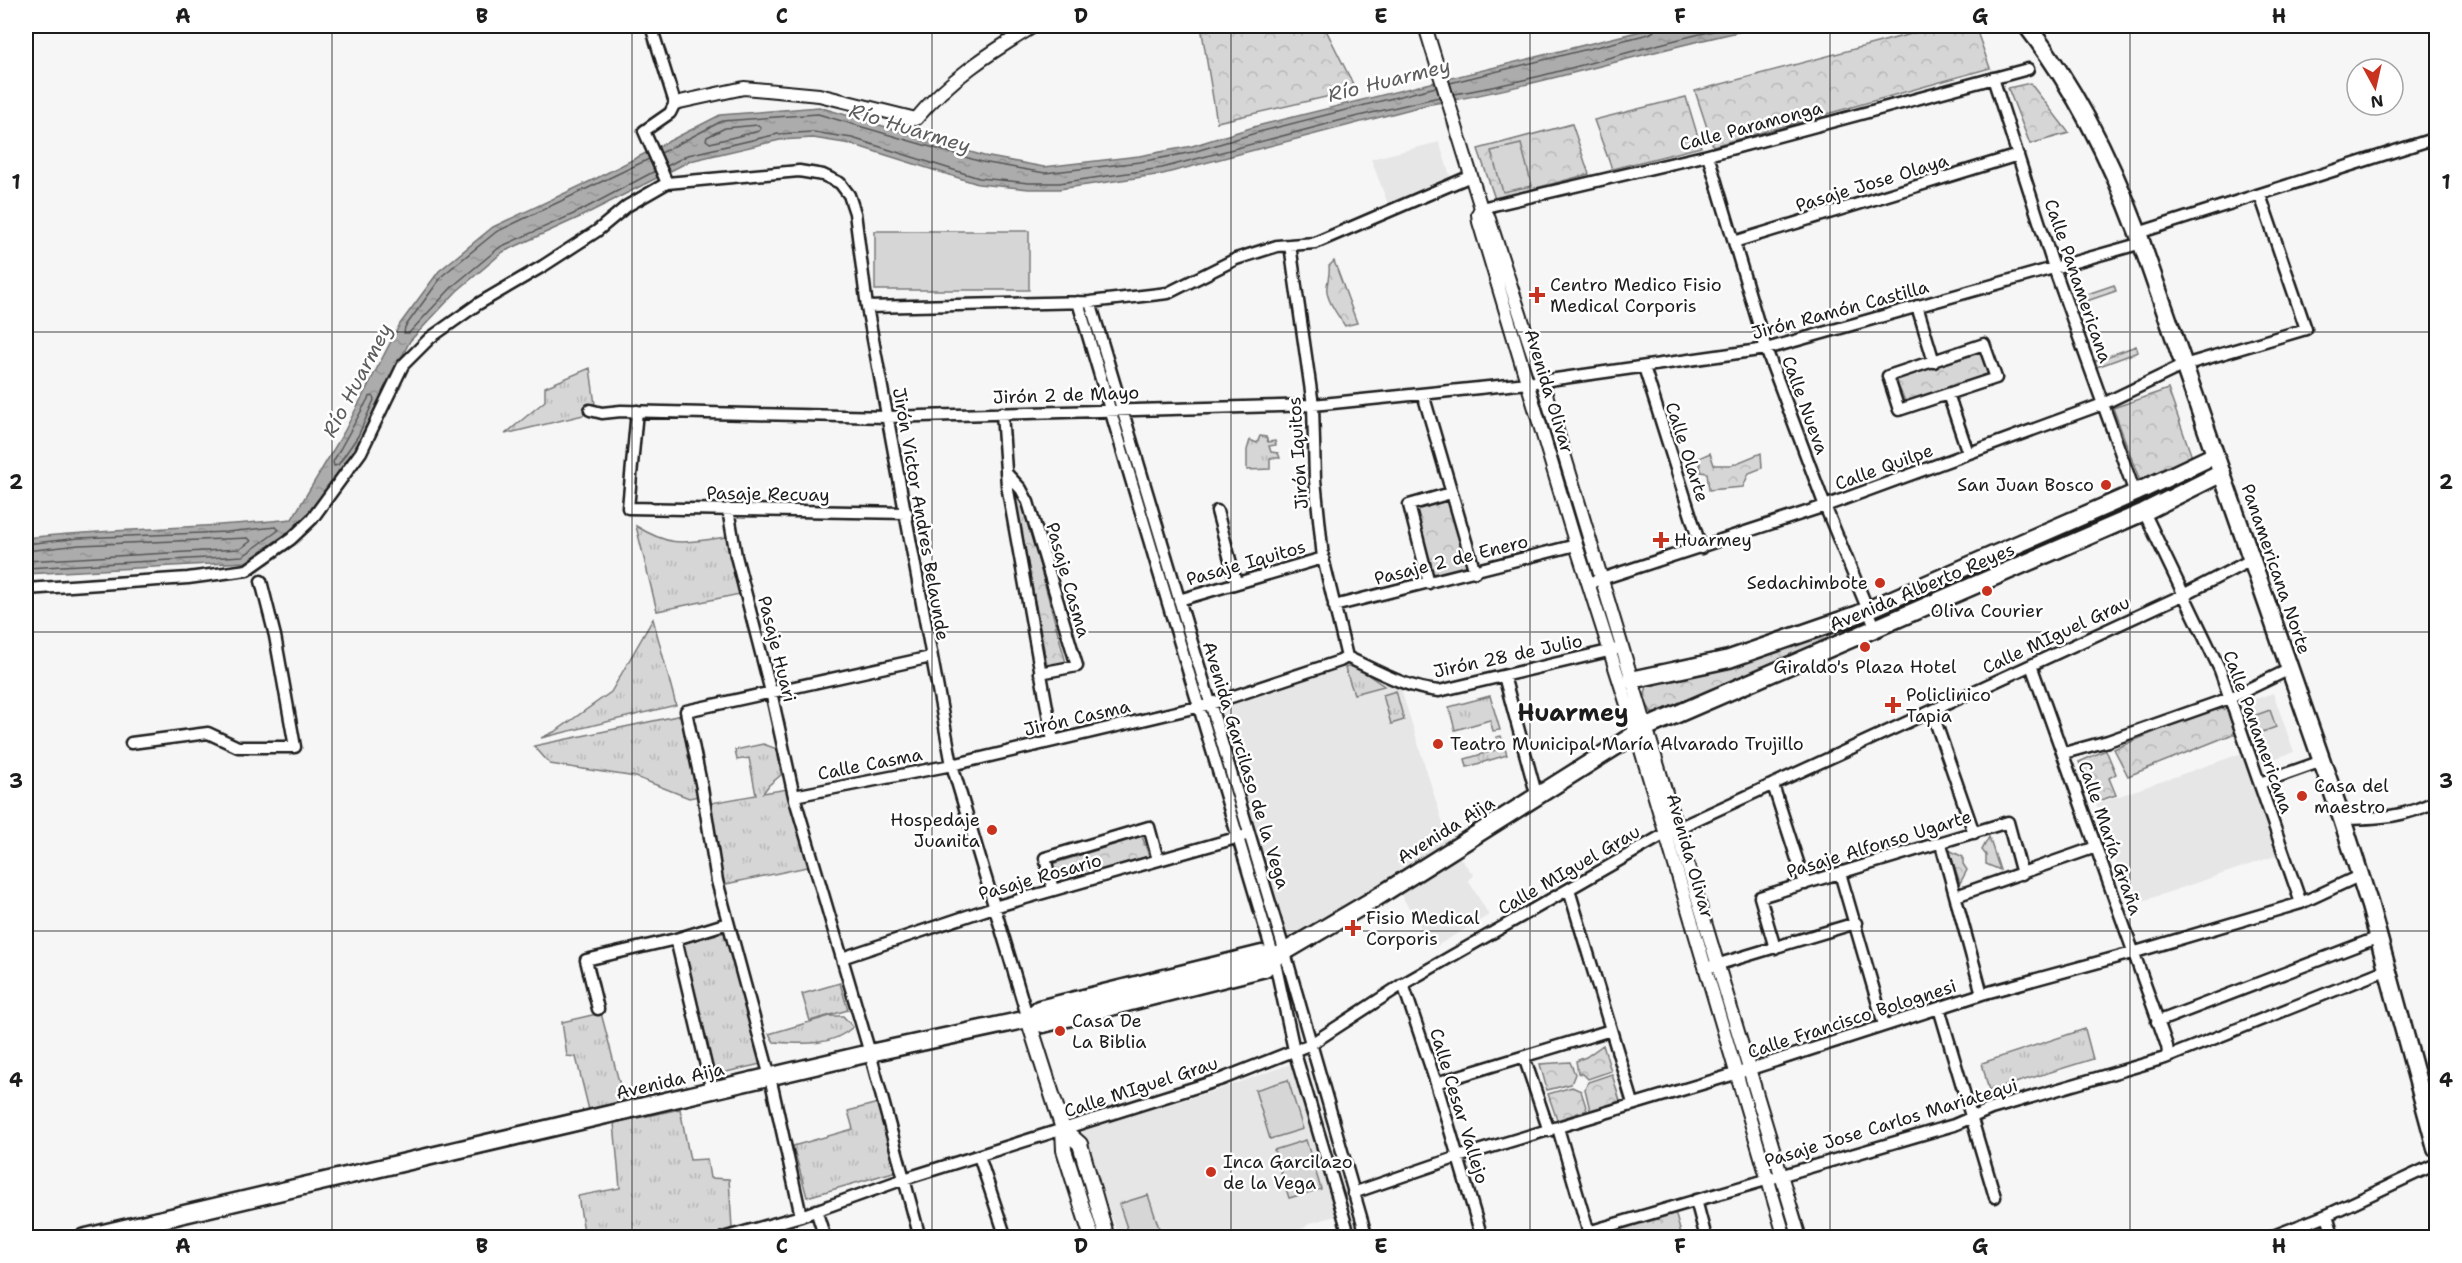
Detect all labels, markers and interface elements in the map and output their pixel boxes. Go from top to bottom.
text: A [175,3,191,29]
text: B [476,3,488,29]
text: C [776,3,788,29]
text: D [1074,3,1088,29]
text: E [1374,3,1388,29]
text: F [1674,3,1686,29]
text: G [1972,3,1988,29]
text: H [2272,3,2286,29]
water label: Río Huarmey [1325,52,1453,108]
north arrow [2345,57,2405,117]
text: N [2369,90,2385,113]
street label: Calle Paramonga [1677,95,1825,157]
water label: Río Huarmey [846,97,974,159]
street label: Pasaje Jose Olaya [1793,148,1951,218]
text: 1 [11,169,21,195]
text: 1 [2441,169,2451,195]
street label: Calle Panamericana [2039,196,2117,366]
place label: Centro Medico Fisio Medical Corporis [1550,273,1722,318]
street label: Jirón Ramón Castilla [1749,275,1931,345]
marker: Centro Medico Fisio Medical Corporis [1528,286,1546,304]
water label: Río Huarmey [316,318,398,442]
street label: Avenida Olivar [1519,326,1579,456]
street label: Calle Nueva [1776,352,1834,458]
street label: Jirón 2 de Mayo [992,380,1140,410]
street label: Jirón Victor Andres Belaunde [887,386,955,642]
street label: Jirón Iquitos [1282,396,1314,510]
street label: Calle Olarte [1660,399,1714,505]
street label: Calle Quilpe [1832,438,1936,496]
text: 2 [9,469,23,495]
text: 2 [2439,469,2453,495]
place label: San Juan Bosco [1957,473,2094,497]
marker: San Juan Bosco [2099,478,2113,492]
street label: Pasaje Recuay [706,481,830,507]
street label: Panamericana Norte [2236,481,2316,657]
street label: Pasaje Casma [1040,520,1096,640]
place label: Huarmey [1674,528,1752,552]
street label: Pasaje 2 de Enero [1372,529,1530,591]
marker: Huarmey [1652,531,1670,549]
street label: Pasaje Iquitos [1183,534,1309,592]
street label: Avenida Alberto Reyes [1826,537,2018,637]
place label: Sedachimbote [1747,571,1868,595]
marker: Sedachimbote [1873,576,1887,590]
marker: Oliva Courier [1980,584,1994,598]
street label: Calle MIguel Grau [1978,590,2134,680]
street label: Pasaje Huari [752,593,802,705]
place label: Oliva Courier [1931,599,2043,623]
street label: Jirón 28 de Julio [1431,629,1585,683]
street label: Avenida Garcilaso de la Vega [1197,638,1295,892]
marker: Giraldo's Plaza Hotel [1858,640,1872,654]
street label: Calle Panamericana [2217,647,2299,817]
place label: Giraldo's Plaza Hotel [1774,655,1957,679]
place label: Policlinico Tapia [1906,683,1991,728]
street label: Jirón Casma [1022,694,1132,742]
marker: Policlinico Tapia [1884,696,1902,714]
district label: Huarmey [1517,697,1629,729]
place label: Teatro Municipal María Alvarado Trujillo [1450,732,1804,756]
marker: Teatro Municipal María Alvarado Trujillo [1431,737,1445,751]
street label: Calle Casma [816,742,924,786]
street label: Calle María Graña [2072,758,2148,918]
text: 3 [9,768,23,794]
text: 3 [2439,768,2453,794]
place label: Casa del maestro [2314,774,2389,819]
marker: Casa del maestro [2295,789,2309,803]
street label: Avenida Aija [1393,791,1499,869]
street label: Avenida Olivar [1661,791,1719,921]
street label: Pasaje Alfonso Ugarte [1783,804,1975,884]
place label: Hospedaje Juanita [890,808,980,853]
street label: Calle MIguel Grau [1494,820,1644,920]
marker: Hospedaje Juanita [985,823,999,837]
street label: Pasaje Rosario [976,848,1104,906]
place label: Fisio Medical Corporis [1366,906,1480,951]
marker: Fisio Medical Corporis [1344,919,1362,937]
street label: Calle Francisco Bolognesi [1745,974,1959,1064]
place label: Casa De La Biblia [1072,1009,1146,1054]
marker: Casa De La Biblia [1053,1024,1067,1038]
street label: Calle Cesar Vallejo [1424,1025,1494,1187]
street label: Calle MIguel Grau [1061,1051,1221,1123]
street label: Avenida Aija [613,1057,727,1105]
text: 4 [9,1067,23,1093]
text: 4 [2439,1067,2453,1093]
street label: Pasaje Jose Carlos Mariatequi [1761,1073,2021,1173]
place label: Inca Garcilazo de la Vega [1223,1150,1353,1195]
marker: Inca Garcilazo de la Vega [1204,1165,1218,1179]
text: A [175,1233,191,1259]
text: B [476,1233,488,1259]
text: C [776,1233,788,1259]
text: D [1074,1233,1088,1259]
text: E [1374,1233,1388,1259]
text: F [1674,1233,1686,1259]
text: G [1972,1233,1988,1259]
text: H [2272,1233,2286,1259]

